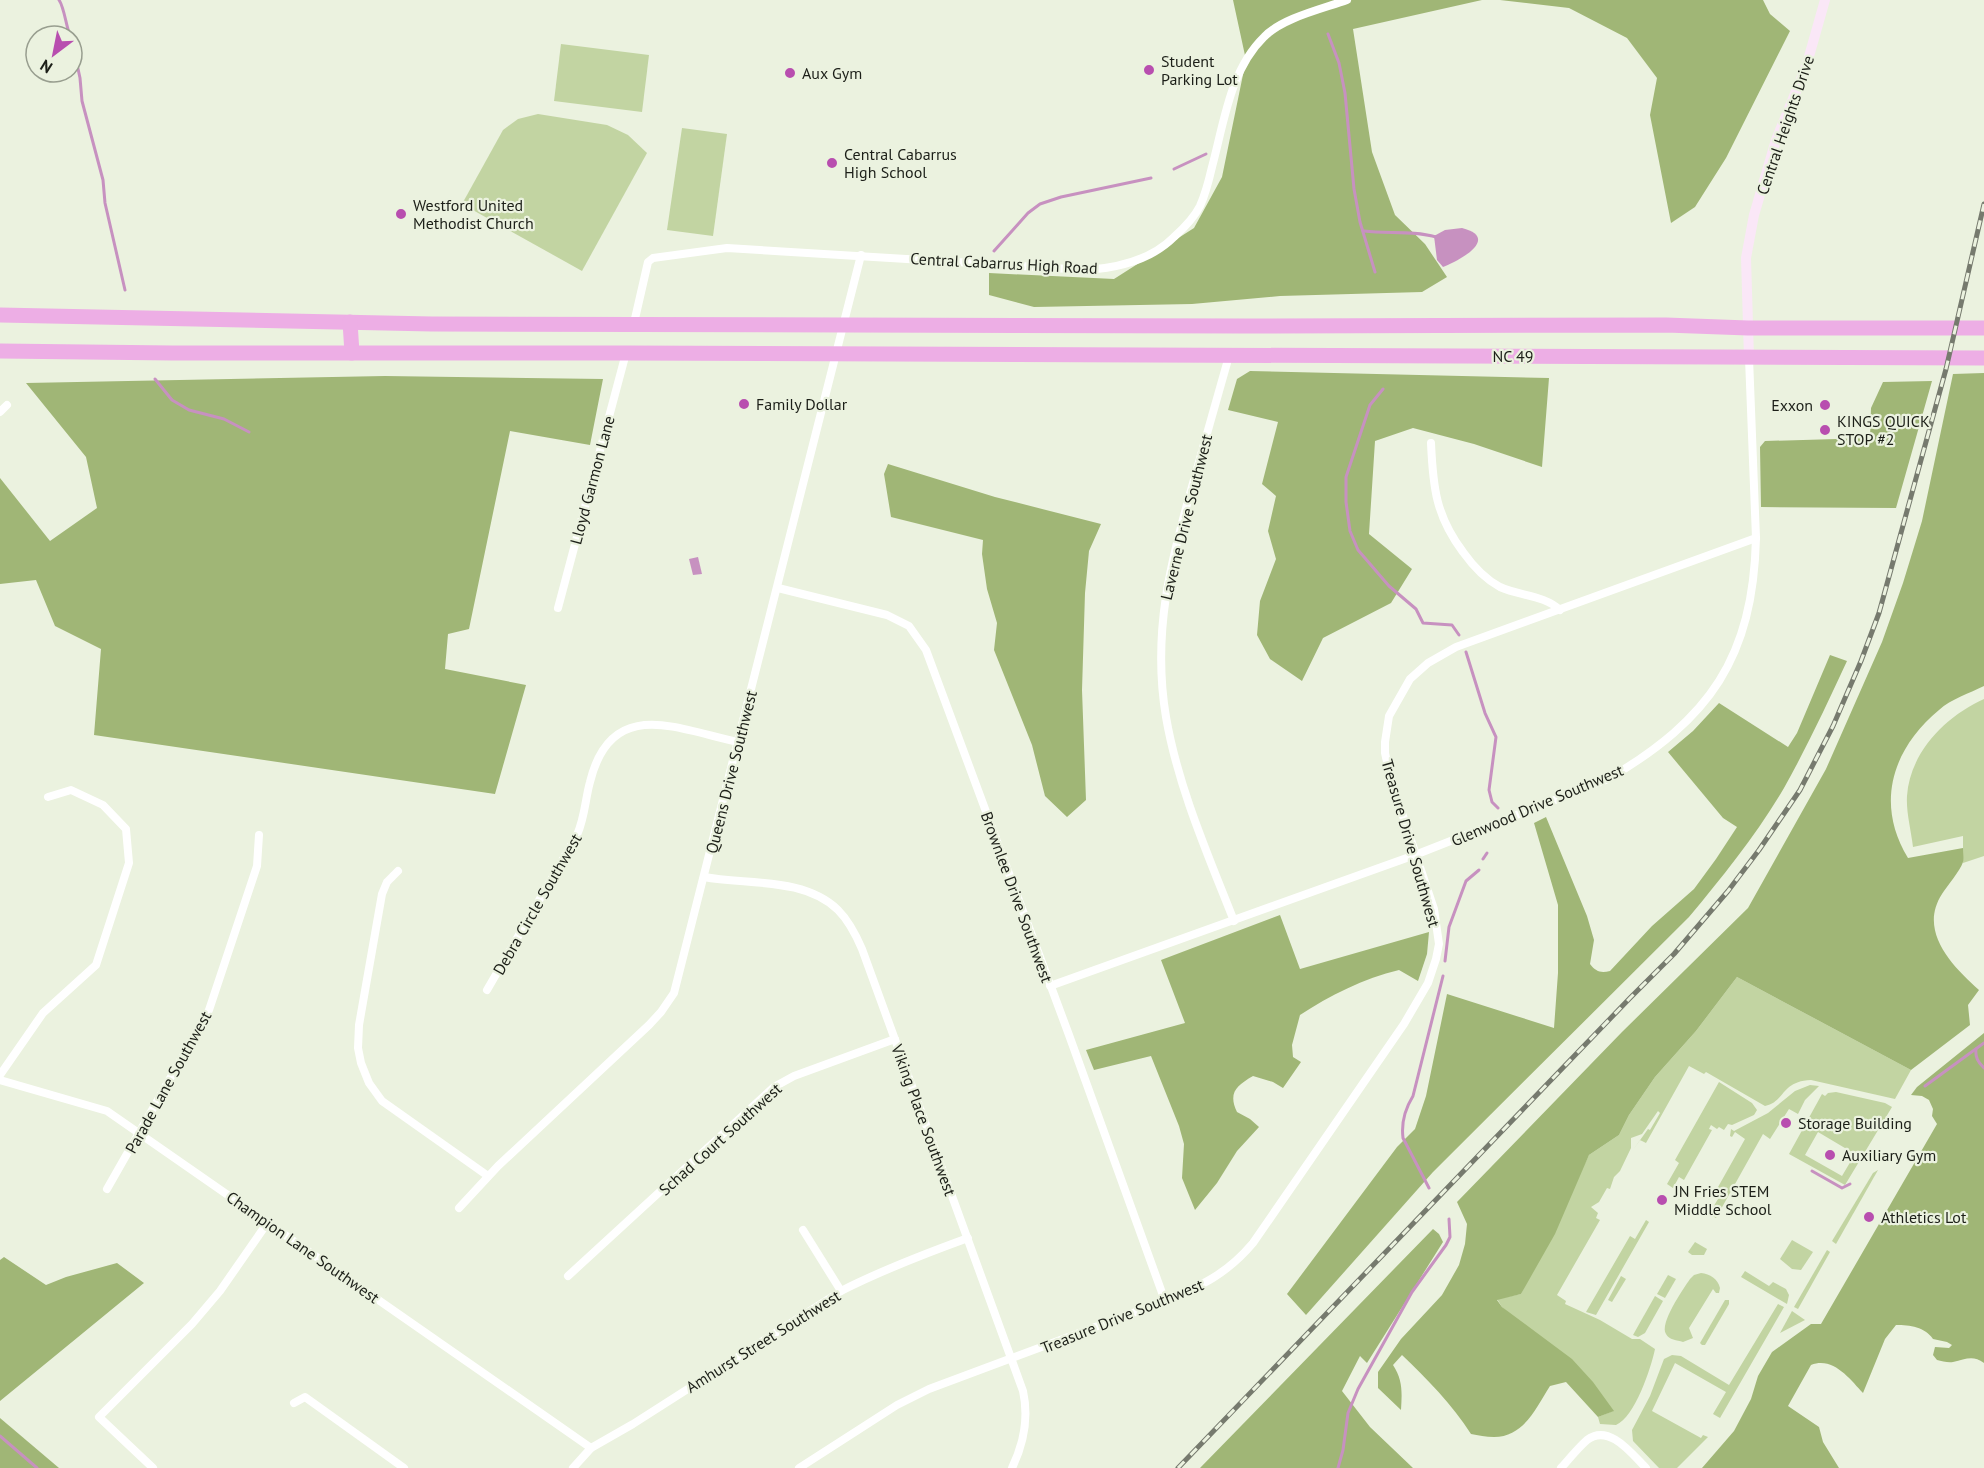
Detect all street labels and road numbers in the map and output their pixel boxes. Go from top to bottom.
street label: Central Heights Drive [1752,53,1818,197]
street label: Central Cabarrus High Road [910,248,1098,278]
street label: NC 49 [1493,346,1533,366]
street label: Lloyd Garmon Lane [565,414,619,546]
street label: Laverne Drive Southwest [1156,432,1216,602]
street label: Queens Drive Southwest [701,688,761,856]
street label: Treasure Drive Southwest [1377,757,1445,930]
street label: Glenwood Drive Southwest [1448,759,1627,850]
street label: Brownlee Drive Southwest [977,809,1057,986]
street label: Debra Circle Southwest [488,829,586,978]
street label: Parade Lane Southwest [121,1007,216,1157]
street label: Viking Place Southwest [887,1041,961,1199]
street label: Schad Court Southwest [654,1078,786,1199]
street label: Champion Lane Southwest [223,1187,384,1308]
street label: Treasure Drive Southwest [1038,1274,1207,1358]
street label: Amhurst Street Southwest [682,1285,844,1397]

